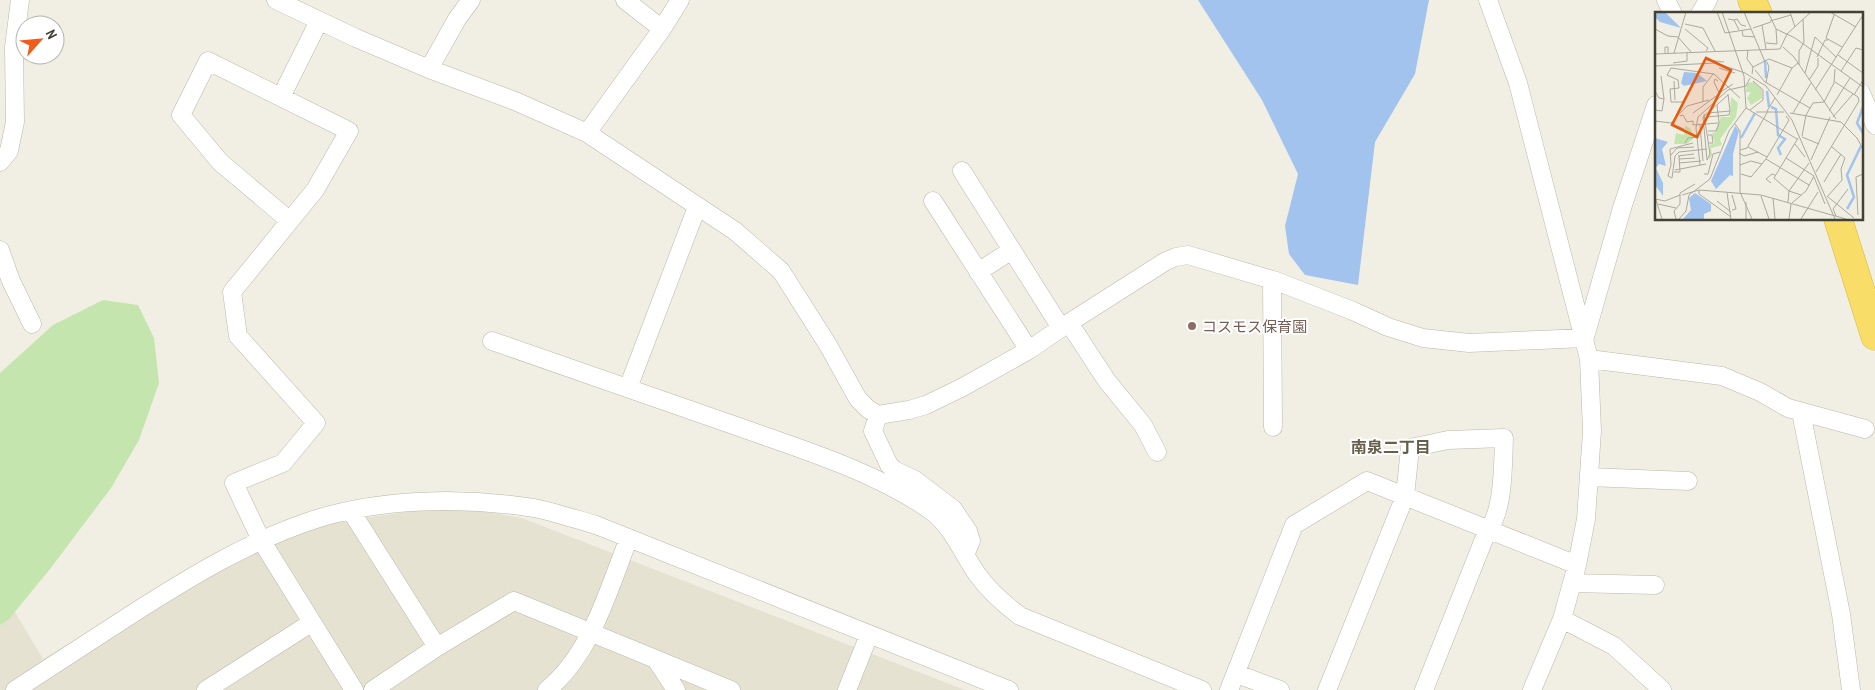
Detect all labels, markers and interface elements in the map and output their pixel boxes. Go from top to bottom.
inset map [1655,12,1862,220]
north arrow [15,15,65,65]
text: N [42,26,61,42]
place label: コスモス保育園 [1202,316,1307,337]
marker: コスモス保育園 [1186,320,1198,332]
district label: 南泉二丁目 [1351,436,1431,458]

